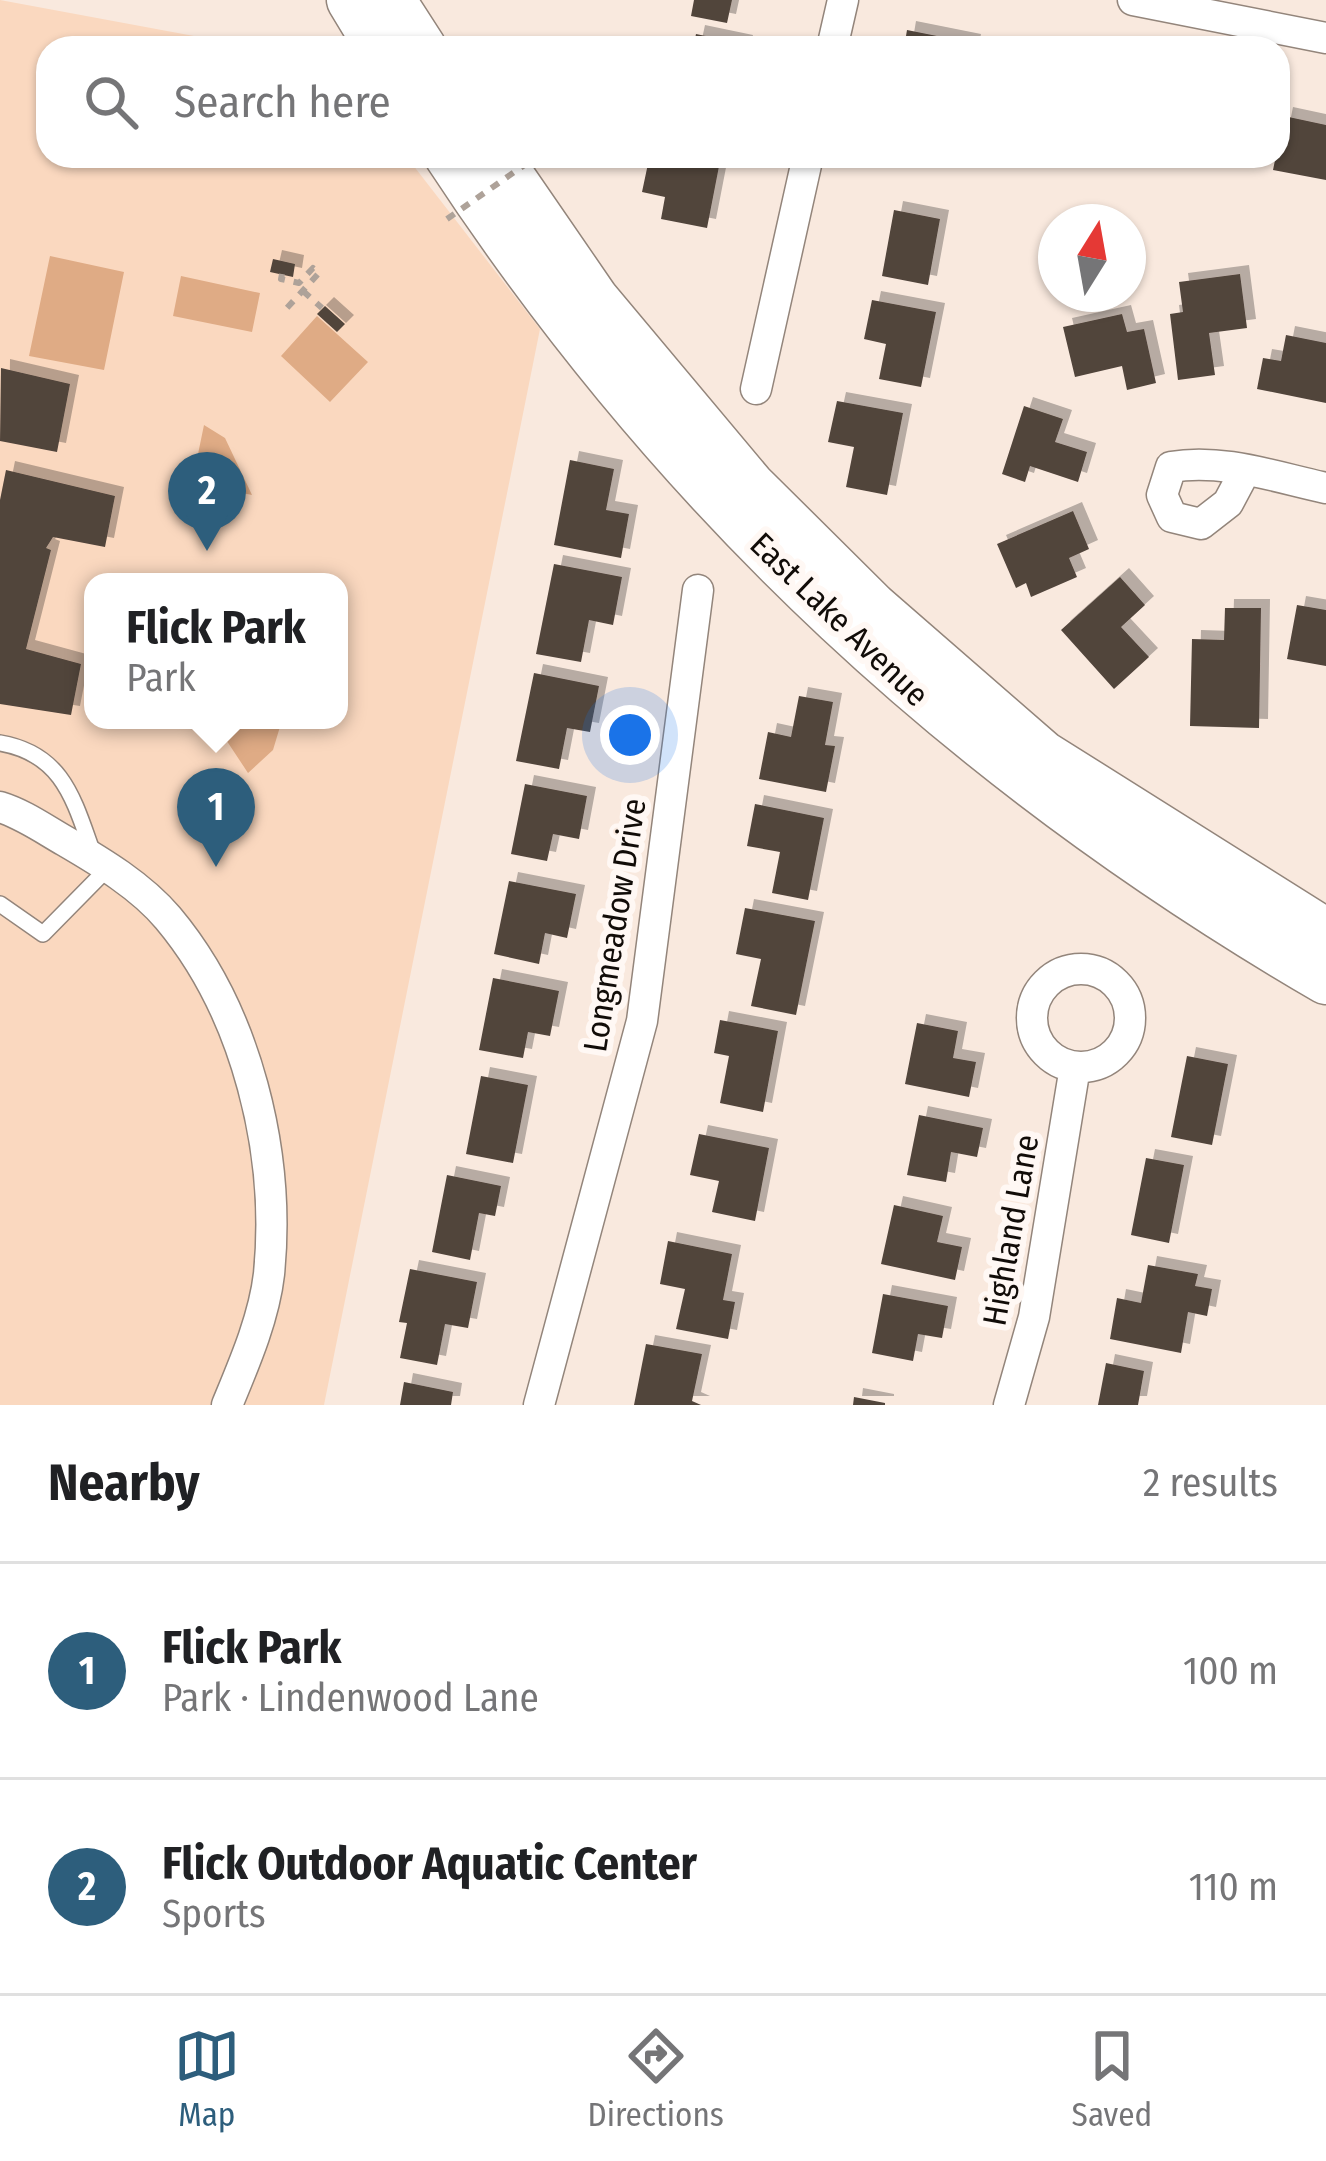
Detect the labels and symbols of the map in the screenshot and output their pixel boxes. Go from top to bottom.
north arrow [1038,204,1146,312]
pin: 2 [168,452,246,551]
street label: East Lake Avenue [742,525,937,715]
your location [600,705,660,765]
pin: 1 [177,768,255,867]
street label: Longmeadow Drive [575,796,655,1055]
street label: Highland Lane [975,1132,1047,1329]

